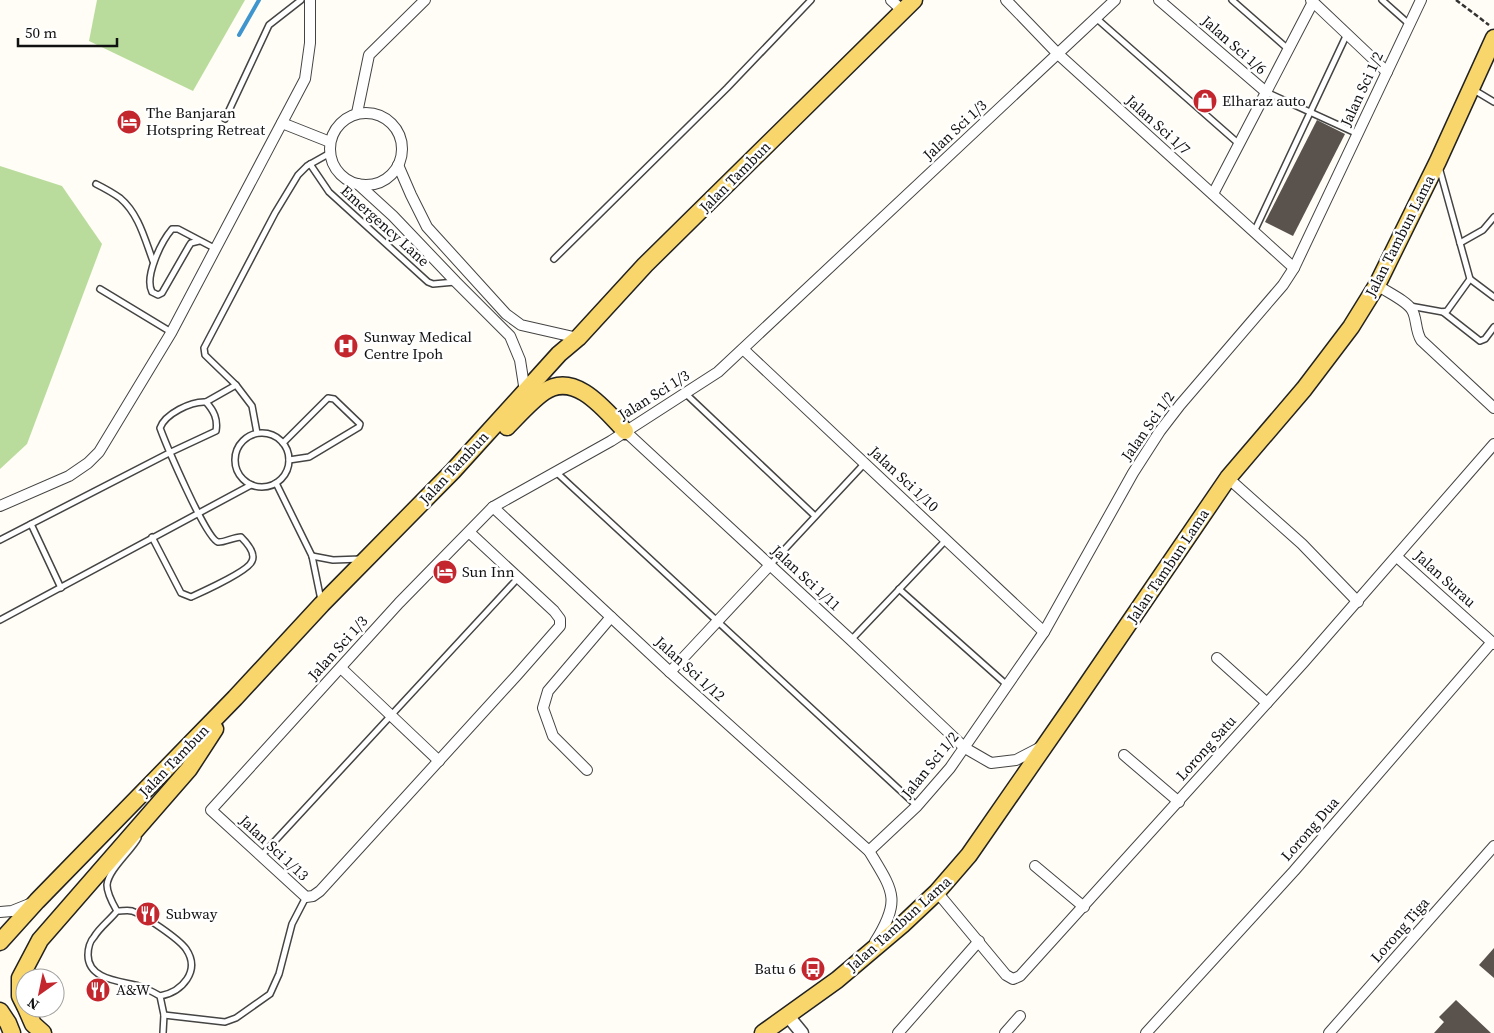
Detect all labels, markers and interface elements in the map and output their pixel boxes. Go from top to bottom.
street label: Jalan Sci 1/6 [1196,10,1271,79]
scale bar [18,15,116,47]
text: 50 m [25,22,57,43]
street label: Jalan Sci 1/2 [1335,48,1388,130]
shop icon: Elharaz auto [1192,88,1218,114]
street label: Jalan Sci 1/7 [1121,89,1195,159]
place label: Elharaz auto [1222,90,1306,111]
street label: Jalan Sci 1/3 [917,95,991,165]
place label: The Banjaran Hotspring Retreat [146,102,265,140]
hotel icon: The Banjaran Hotspring Retreat [116,109,142,135]
street label: Jalan Tambun [694,136,775,218]
street label: Jalan Tambun Lama [1359,171,1439,301]
street label: Emergency Lane [337,180,434,271]
place label: Sunway Medical Centre Ipoh [364,326,473,364]
hospital icon: Sunway Medical Centre Ipoh [333,333,359,359]
street label: Jalan Sci 1/3 [613,364,693,425]
street label: Jalan Sci 1/2 [1115,387,1179,465]
street label: Jalan Tambun [414,427,493,510]
street label: Jalan Sci 1/10 [864,440,944,516]
street label: Jalan Tambun Lama [1121,504,1214,628]
street label: Jalan Sci 1/11 [766,539,846,615]
street label: Jalan Surau [1409,545,1481,612]
hotel icon: Sun Inn [432,559,458,585]
place label: Sun Inn [462,561,515,582]
street label: Jalan Sci 1/3 [302,611,372,685]
street label: Jalan Sci 1/12 [650,631,730,706]
street label: Lorong Satu [1171,710,1241,785]
street label: Jalan Tambun [133,720,213,802]
street label: Jalan Sci 1/2 [896,727,963,803]
street label: Lorong Dua [1276,792,1344,865]
street label: Jalan Sci 1/13 [234,809,314,885]
street label: Jalan Tambun Lama [841,871,956,977]
street label: Lorong Tiga [1365,892,1434,967]
restaurant icon: Subway [135,901,161,927]
place label: Subway [166,903,218,924]
bus stop icon: Batu 6 [800,956,826,982]
place label: Batu 6 [754,958,796,979]
north arrow [15,968,65,1018]
restaurant icon: A&W [85,977,111,1003]
place label: A&W [116,979,151,1000]
text: N [23,993,43,1015]

